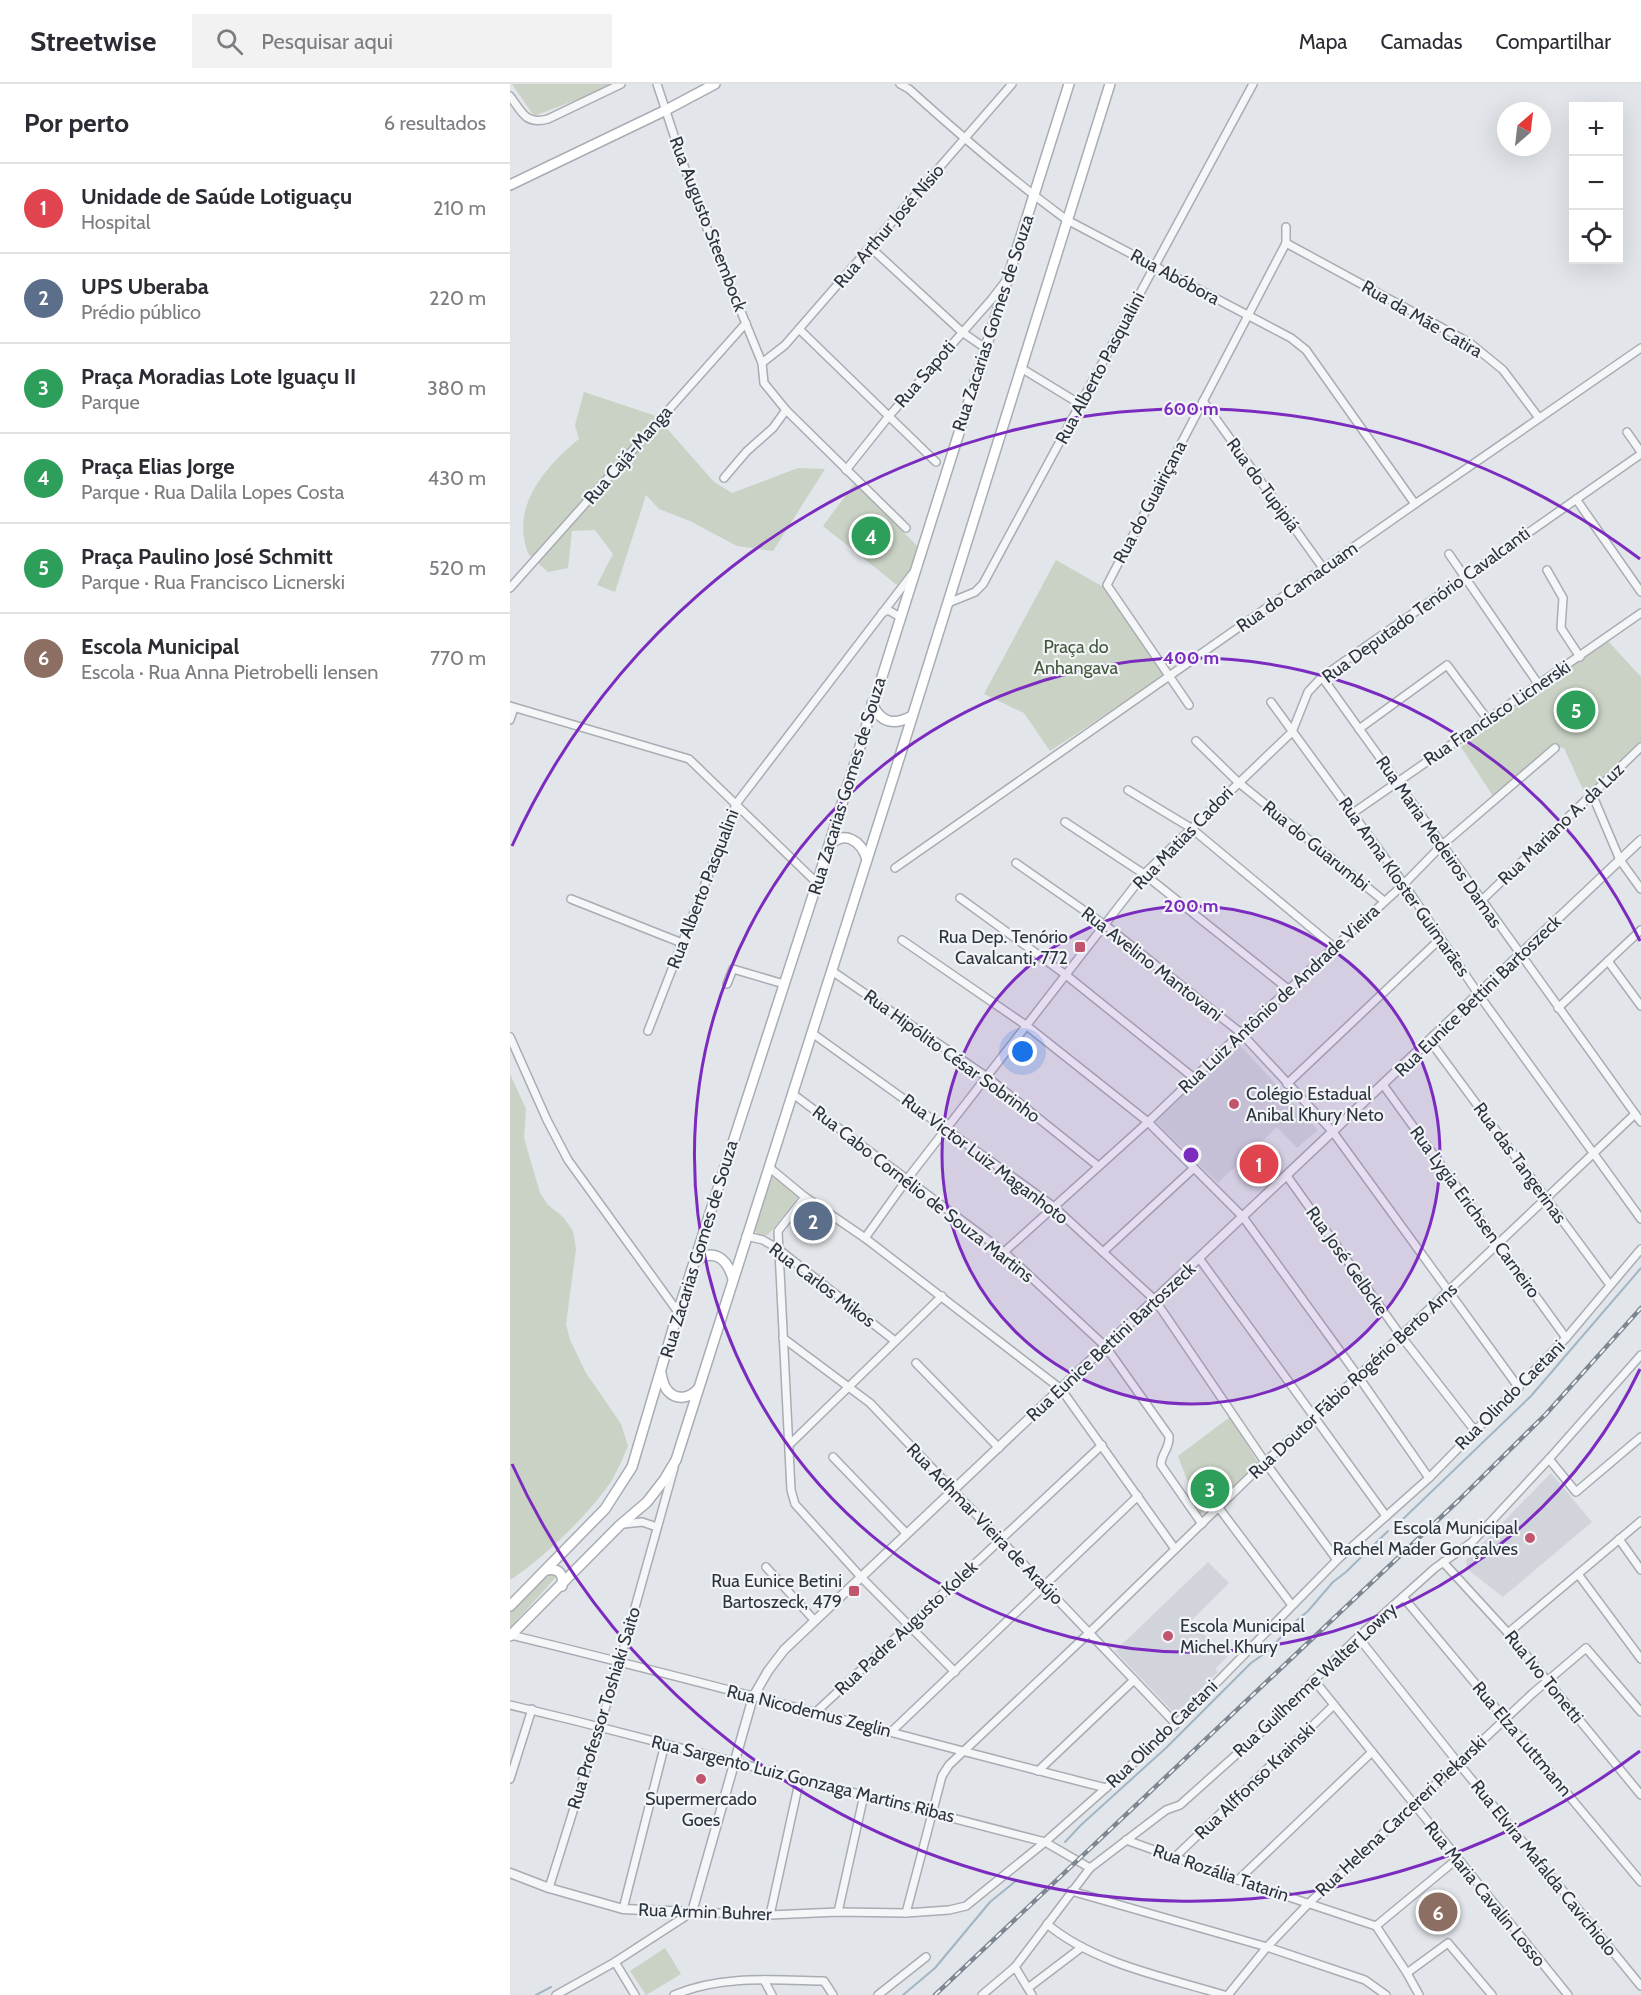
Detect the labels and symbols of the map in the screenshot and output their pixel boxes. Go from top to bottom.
north arrow [1497,102,1551,156]
street label: Rua Augusto Steembock [665,133,752,315]
street label: Rua Arthur José Nísio [829,159,949,292]
street label: Rua Zacarias Gomes de Souza [948,212,1039,434]
street label: Rua Abóbora [1127,244,1224,310]
street label: Rua da Mãe Catira [1358,276,1486,363]
street label: Rua Alberto Pasqualini [1051,288,1149,448]
street label: Rua Sapoti [890,336,960,412]
text: 600 m [1163,398,1219,420]
street label: Rua Cajá-Manga [579,401,677,509]
street label: Rua do Tupipiá [1222,434,1305,536]
street label: Rua do Guairiçana [1108,437,1192,567]
pin: 4 [852,514,890,558]
street label: Rua Deputado Tenório Cavalcanti [1318,522,1534,688]
street label: Rua do Camacuam [1232,537,1362,637]
park label: Praça do Anhangava [1034,636,1118,679]
text: 400 m [1163,647,1219,669]
street label: Rua Francisco Licnerski [1419,656,1575,770]
street label: Rua Zacarias Gomes de Souza [803,674,891,897]
pin: 5 [1556,688,1596,732]
street label: Rua Maria Medeiros Damas [1371,752,1507,932]
street label: Rua Mariano A. da Luz [1493,758,1629,890]
street label: Rua Matias Cadori [1128,782,1238,894]
street label: Rua Anna Kloster Guimarães [1334,793,1474,981]
street label: Rua do Guarumbi [1258,796,1374,896]
street label: Rua Alberto Pasqualini [662,806,744,972]
text: 200 m [1164,895,1218,917]
street label: Rua Luiz Antônio de Andrade Vieira [1174,900,1384,1098]
street label: Rua Avelino Mantovani [1077,902,1227,1026]
street label: Rua Eunice Bettini Bartoszeck [1390,910,1567,1081]
place label: Rua Dep. Tenório Cavalcanti, 772 [938,926,1068,969]
marker: Rua Dep. Tenório Cavalcanti, 772 [1073,940,1087,954]
street label: Rua Hipólito César Sobrinho [860,985,1045,1127]
your location [1008,1037,1037,1066]
place label: Colégio Estadual Anibal Khury Neto [1246,1083,1384,1126]
street label: Rua Victor Luiz Maganhoto [897,1089,1073,1229]
marker: Colégio Estadual Anibal Khury Neto [1227,1097,1241,1111]
street label: Rua das Tangerinas [1469,1098,1571,1228]
street label: Rua Cabo Cornélio de Souza Martins [808,1101,1038,1287]
street label: Rua Lygia Erichsen Carneiro [1405,1122,1545,1302]
street label: Rua Zacarias Gomes de Souza [655,1137,743,1360]
pin: 1 [1240,1142,1278,1186]
centre of rings [1181,1145,1201,1165]
pin: 2 [794,1198,832,1244]
street label: Rua José Gelbcke [1301,1202,1393,1320]
street label: Rua Carlos Mikos [765,1238,879,1332]
street label: Rua Eunice Bettini Bartoszeck [1022,1257,1201,1426]
street label: Rua Doutor Fábio Rogério Berto Arns [1244,1278,1462,1484]
street label: Rua Olindo Caetani [1451,1336,1569,1454]
street label: Rua Adhmar Vieira de Araújo [902,1439,1068,1609]
pin: 3 [1190,1466,1230,1512]
place label: Escola Municipal Rachel Mader Gonçalves [1333,1517,1519,1560]
marker: Escola Municipal Rachel Mader Gonçalves [1523,1531,1537,1545]
street label: Rua Padre Augusto Kolek [830,1555,983,1700]
place label: Rua Eunice Betini Bartoszeck, 479 [711,1570,842,1613]
marker: Rua Eunice Betini Bartoszeck, 479 [847,1584,861,1598]
street label: Rua Guilherme Walter Lowry [1228,1598,1402,1762]
street label: Rua Professor Toshiaki Saito [563,1604,645,1812]
place label: Escola Municipal Michel Khury [1180,1615,1306,1658]
street label: Rua Ivo Tonetti [1500,1626,1588,1728]
marker: Escola Municipal Michel Khury [1161,1629,1175,1643]
street label: Rua Olindo Caetani [1102,1675,1222,1793]
street label: Rua Elza Luttmann [1468,1677,1576,1801]
street label: Rua Nicodemus Zeglin [725,1680,893,1742]
street label: Rua Alffonso Krainski [1190,1718,1320,1844]
street label: Rua Sargento Luiz Gonzaga Martins Ribas [649,1731,957,1827]
street label: Rua Helena Carcereri Piekarski [1311,1731,1491,1901]
marker: Supermercado Goes [694,1772,708,1786]
street label: Rua Elvira Mafalda Cavichiolo [1466,1776,1622,1960]
place label: Supermercado Goes [645,1788,757,1831]
street label: Rua Maria Cavalin Losso [1420,1817,1550,1971]
street label: Rua Rozália Tatarin [1150,1839,1292,1907]
pin: 6 [1418,1890,1458,1934]
street label: Rua Armin Buhrer [638,1899,772,1925]

